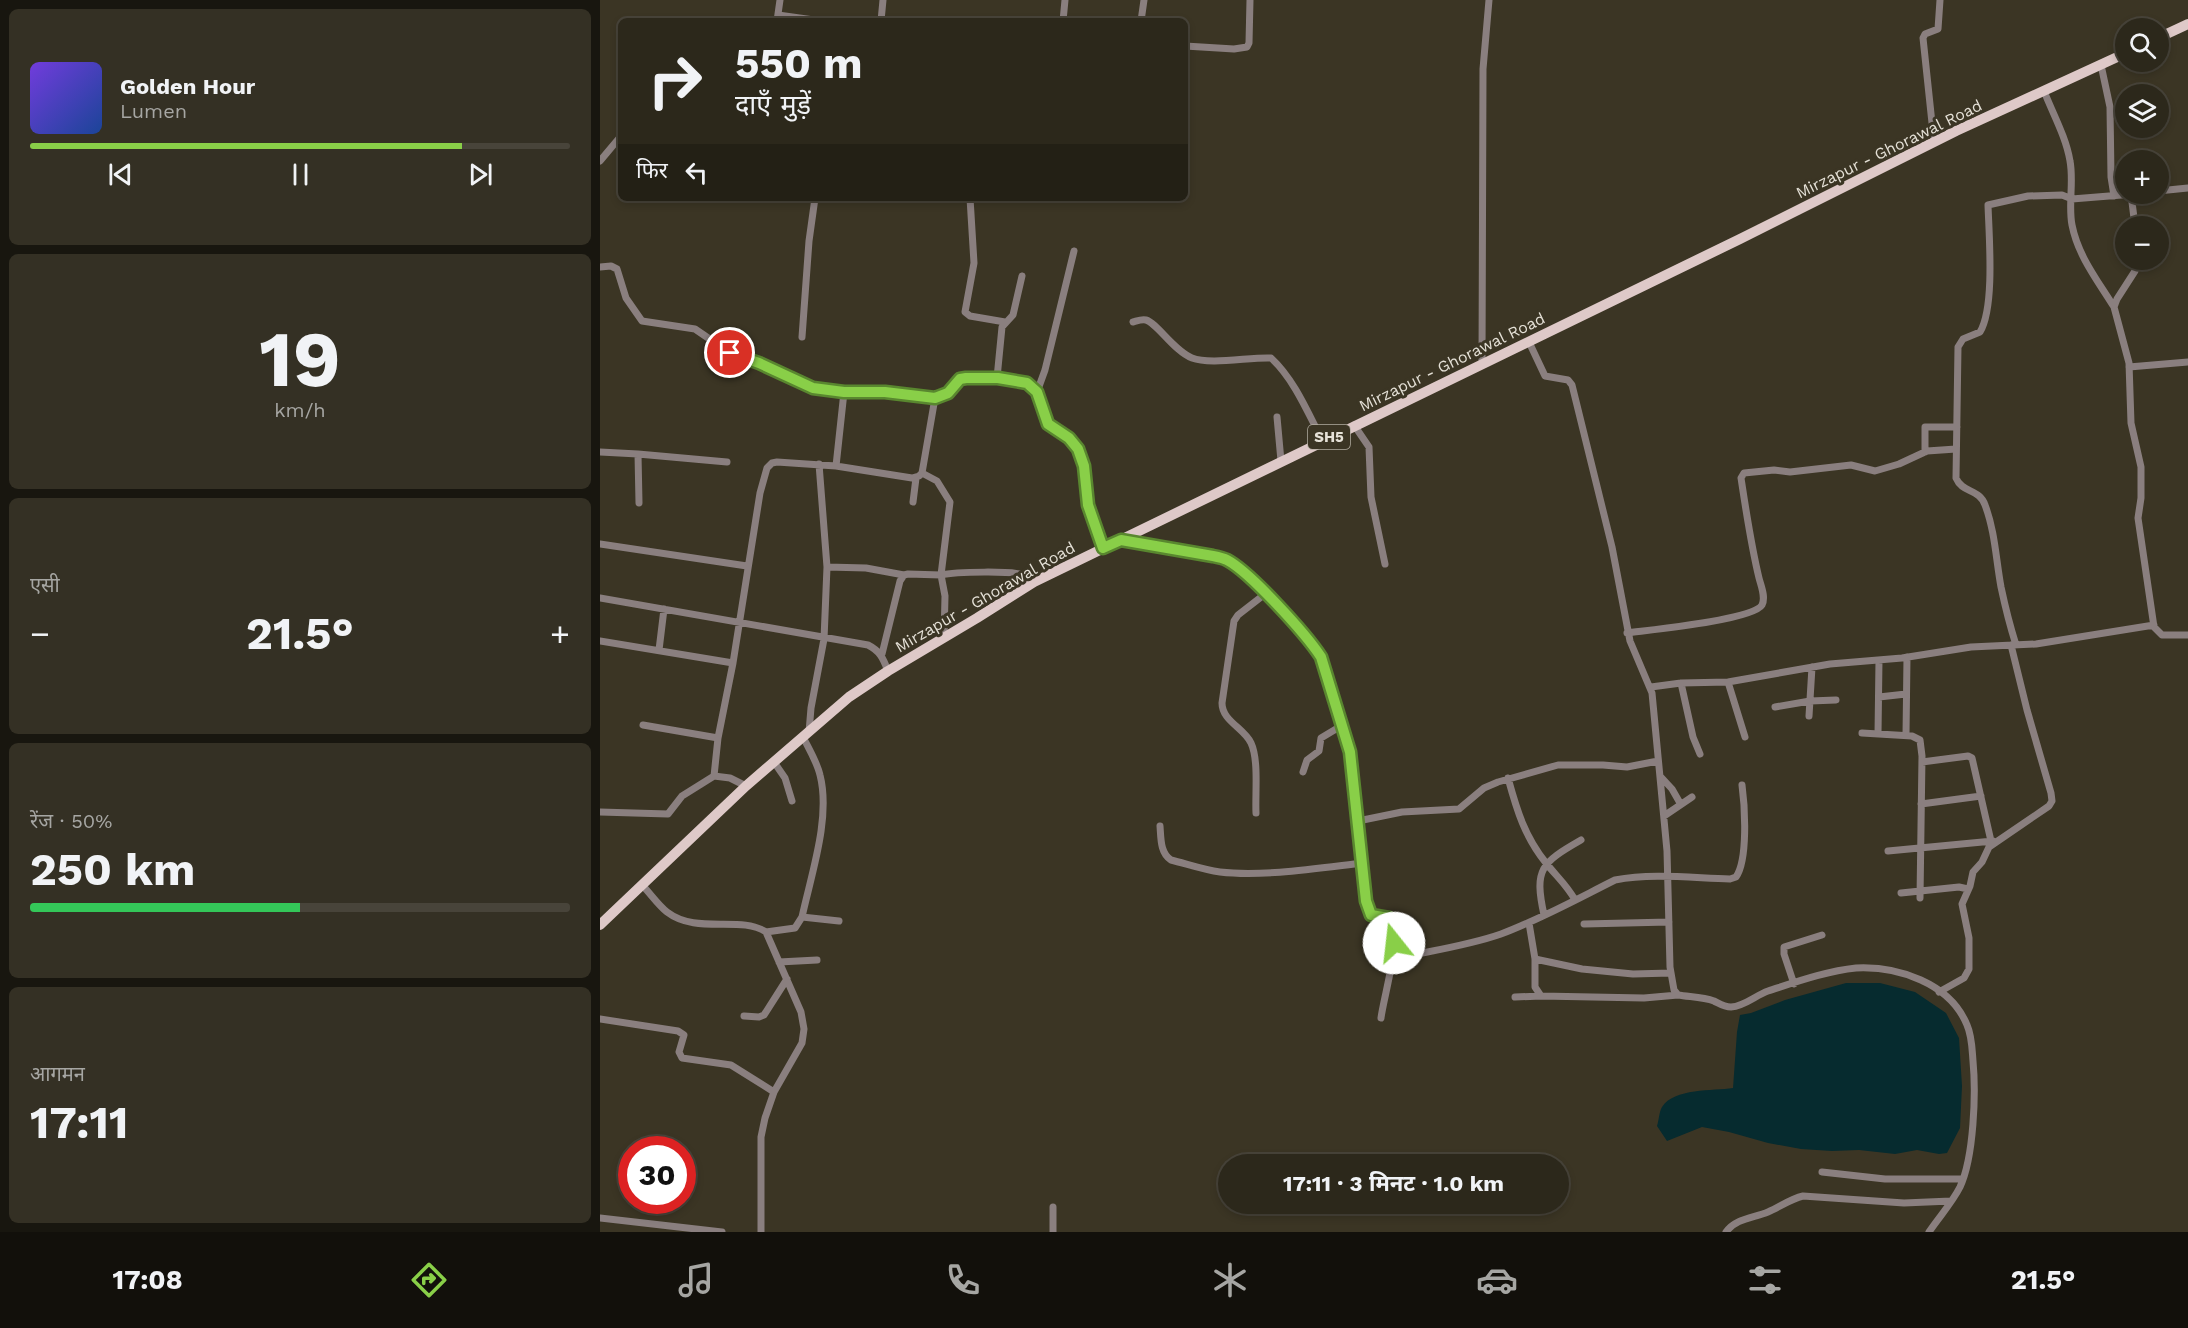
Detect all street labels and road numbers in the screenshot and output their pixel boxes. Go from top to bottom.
street label: Mirzapur - Ghorawal Road [1793,96,1985,202]
street label: Mirzapur - Ghorawal Road [1356,309,1548,415]
road number: SH5 [1308,425,1350,449]
street label: Mirzapur - Ghorawal Road [892,538,1078,656]

